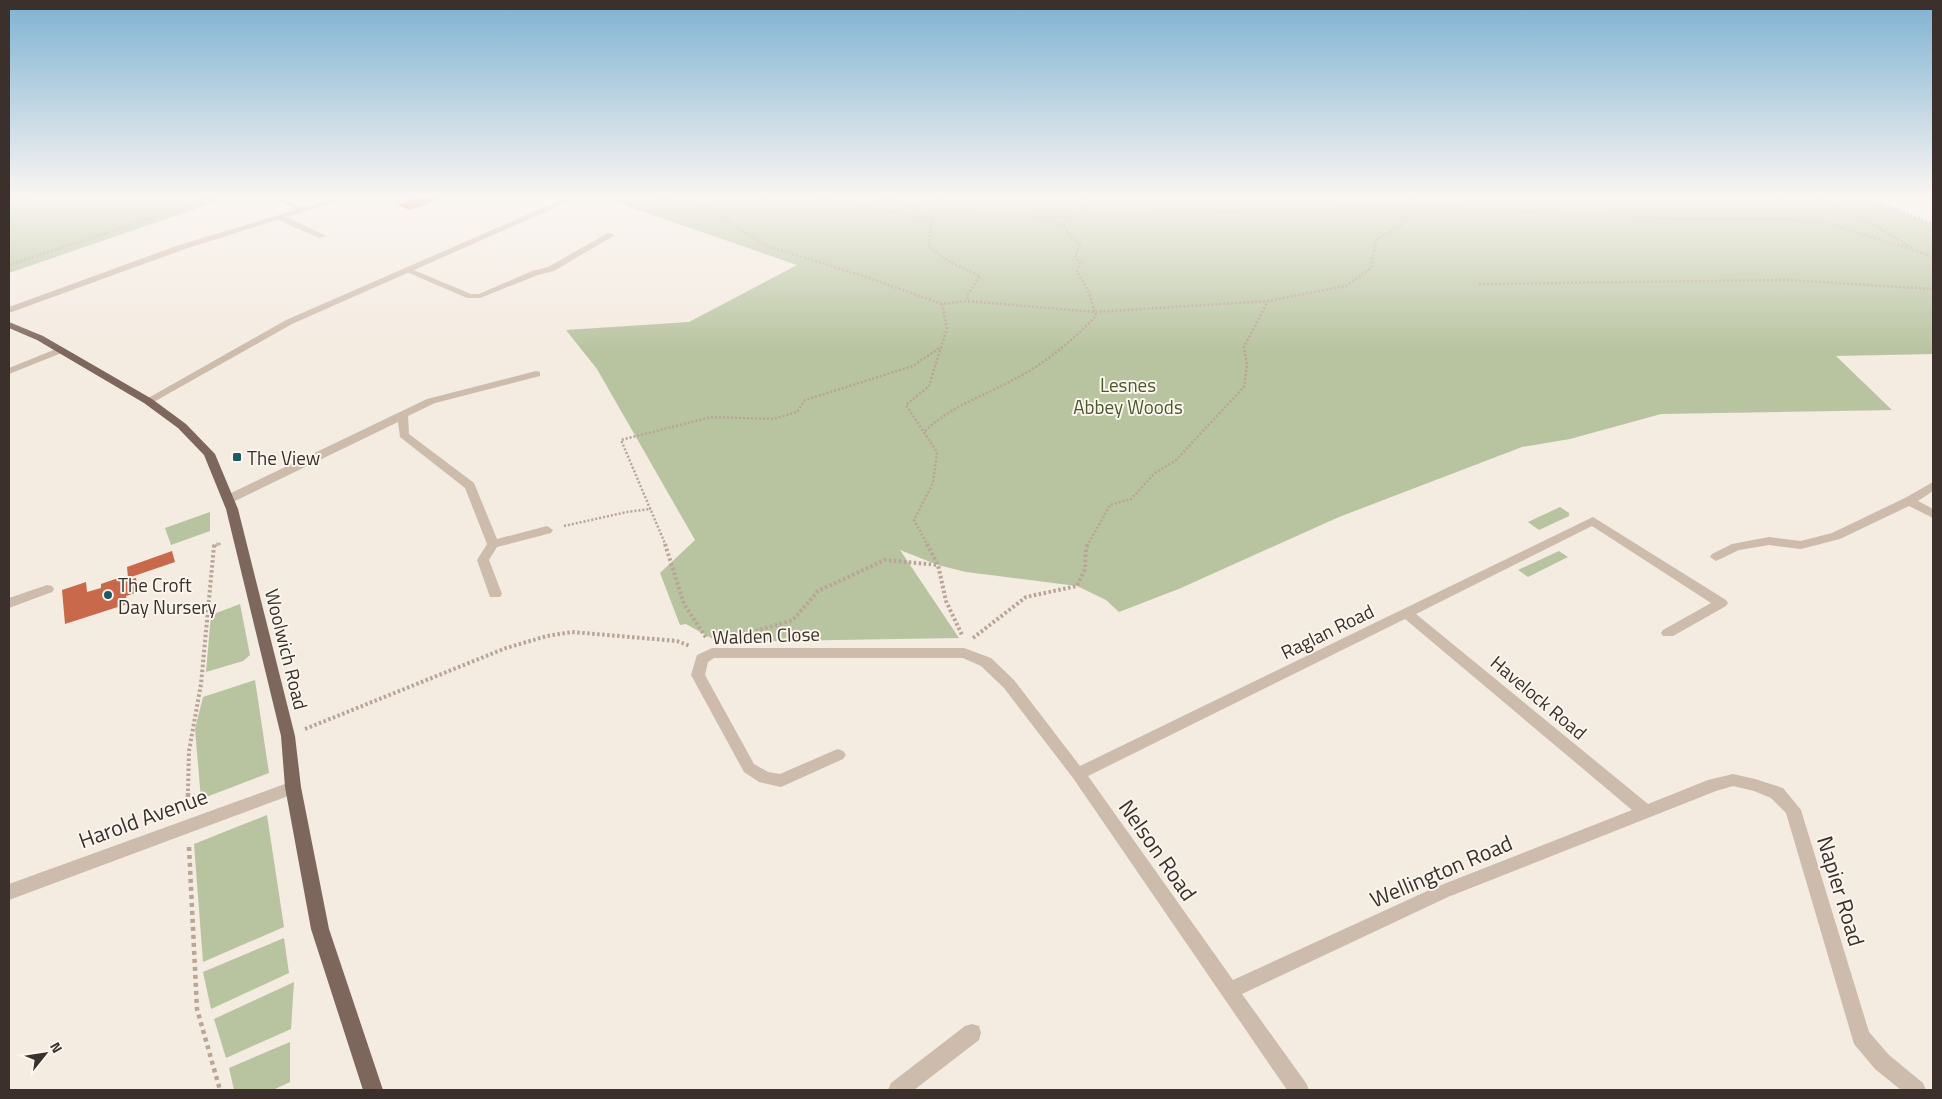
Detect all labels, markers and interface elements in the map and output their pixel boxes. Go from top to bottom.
park label: Lesnes Abbey Woods [1073,370,1183,421]
place label: The View [247,443,320,472]
marker: The View [231,451,243,463]
place label: The Croft Day Nursery [118,570,217,621]
street label: Woolwich Road [258,586,316,712]
marker: The Croft Day Nursery [102,589,114,601]
street label: Raglan Road [1276,596,1378,666]
street label: Walden Close [712,619,820,651]
street label: Havelock Road [1485,648,1593,746]
street label: Harold Avenue [74,779,212,857]
street label: Nelson Road [1110,792,1206,908]
street label: Wellington Road [1364,826,1518,916]
street label: Napier Road [1808,832,1874,950]
north arrow [20,1029,70,1079]
text: N [45,1038,68,1057]

